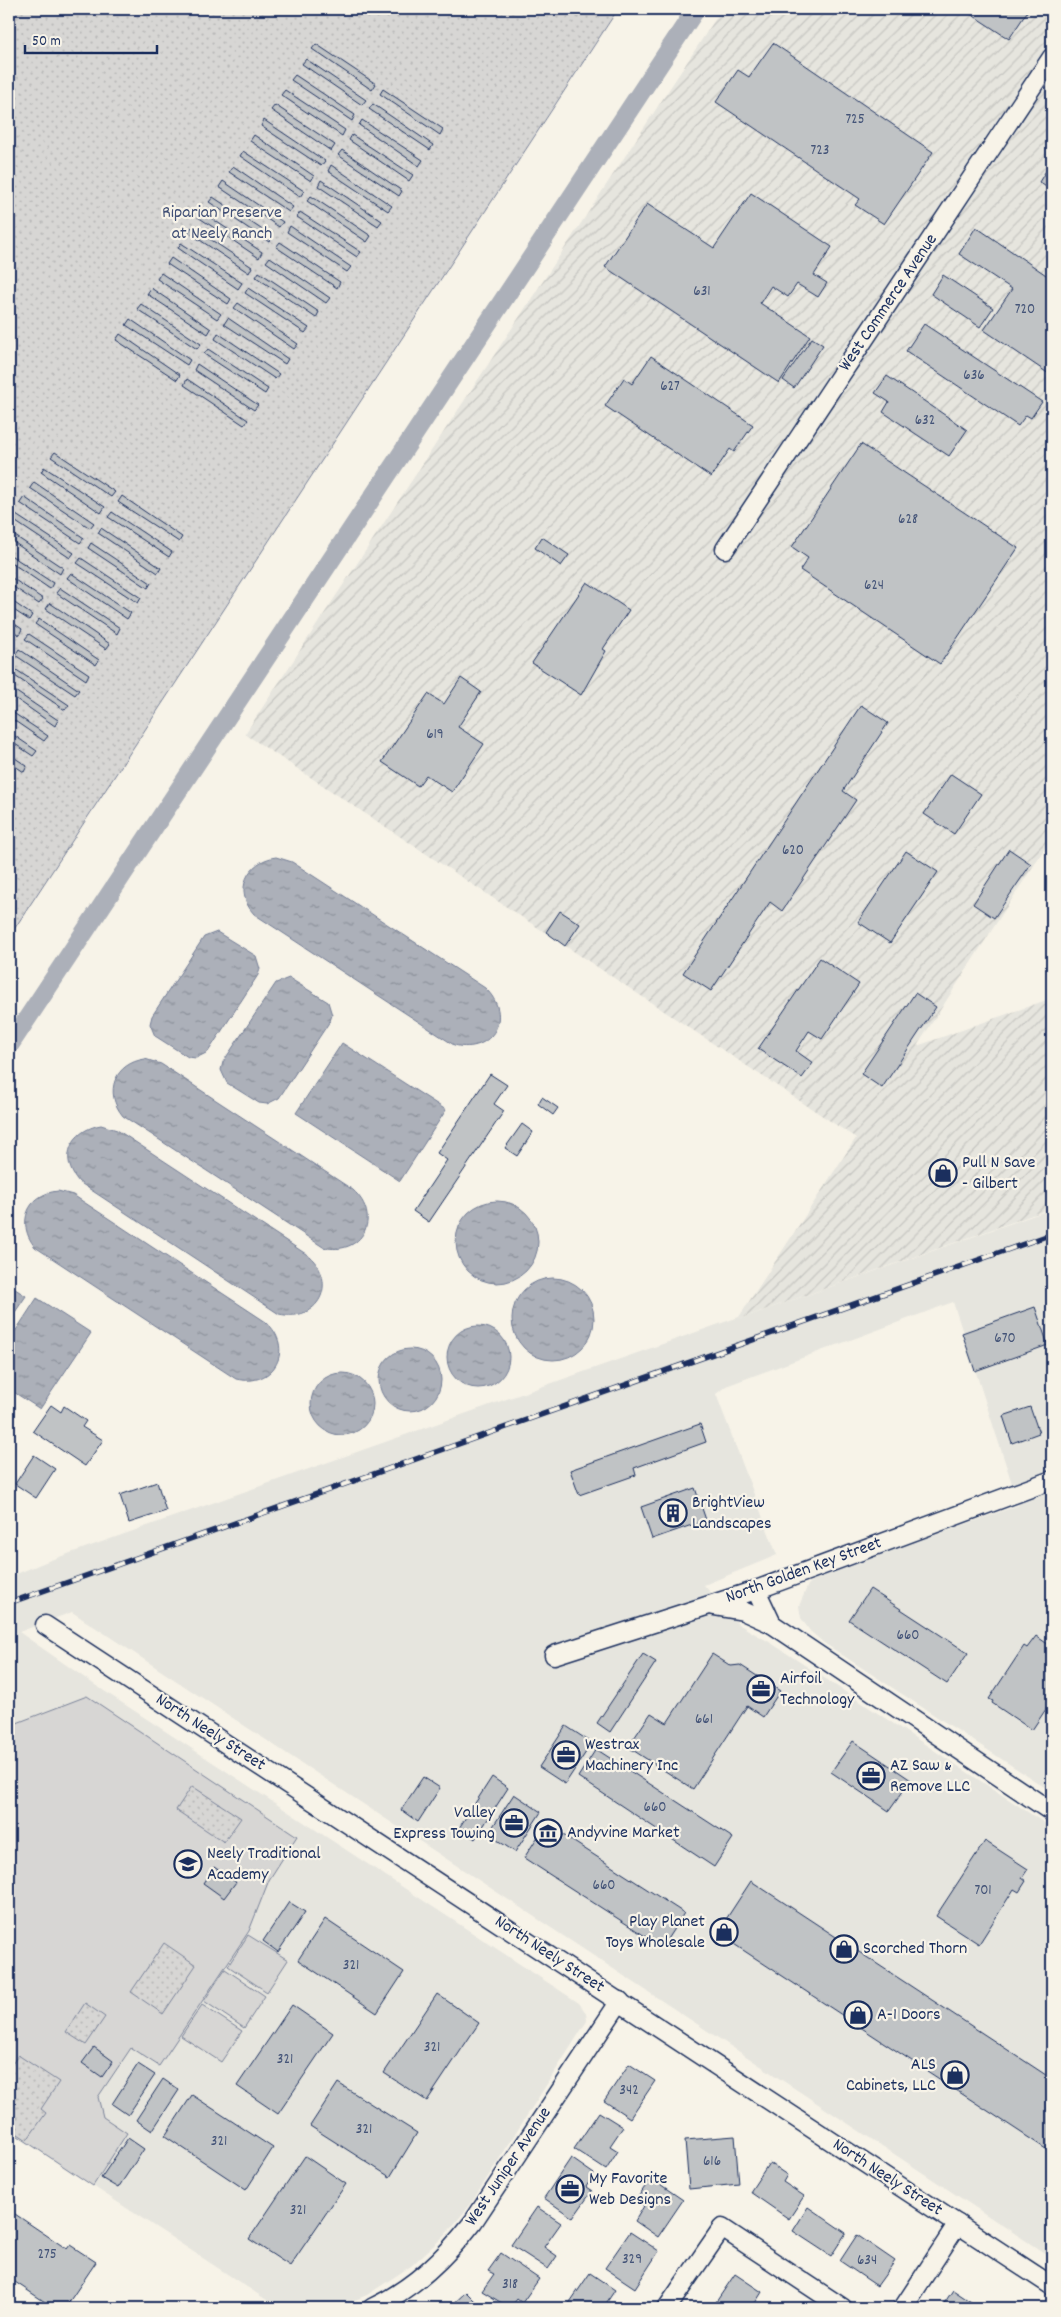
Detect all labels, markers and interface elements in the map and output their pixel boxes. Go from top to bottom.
scale bar [25,22,158,54]
text: 50 m [32,31,61,53]
house number: 725 [845,109,865,131]
house number: 723 [811,140,829,162]
park label: Riparian Preserve at Neely Ranch [162,201,282,247]
street label: West Commerce Avenue [834,229,945,377]
house number: 631 [693,281,711,303]
house number: 720 [1015,299,1035,321]
house number: 636 [963,365,985,387]
house number: 627 [660,376,680,398]
house number: 632 [915,410,935,432]
house number: 628 [898,509,918,531]
house number: 624 [864,575,884,597]
house number: 619 [426,724,444,746]
house number: 620 [782,840,804,862]
place label: Pull N Save - Gilbert [962,1151,1036,1197]
shop icon: Pull N Save - Gilbert [928,1158,958,1188]
house number: 670 [994,1328,1016,1350]
place label: BrightView Landscapes [692,1491,772,1537]
building icon: BrightView Landscapes [658,1498,688,1528]
street label: North Golden Key Street [723,1531,886,1611]
house number: 660 [897,1625,919,1647]
place label: Airfoil Technology [780,1667,855,1713]
office icon: Airfoil Technology [746,1674,776,1704]
street label: North Neely Street [150,1688,270,1778]
house number: 661 [695,1709,713,1731]
place label: Westrax Machinery Inc [585,1733,678,1779]
office icon: Westrax Machinery Inc [551,1740,581,1770]
place label: AZ Saw & Remove LLC [890,1754,970,1800]
office icon: AZ Saw & Remove LLC [856,1761,886,1791]
house number: 660 [644,1797,666,1819]
place label: Valley Express Towing [393,1801,496,1847]
office icon: Valley Express Towing [499,1808,529,1838]
museum icon: Andyvine Market [533,1818,563,1848]
place label: Andyvine Market [567,1821,680,1846]
place label: Neely Traditional Academy [207,1842,321,1888]
school or university icon: Neely Traditional Academy [173,1849,203,1879]
house number: 660 [593,1875,615,1897]
house number: 701 [974,1880,992,1902]
street label: North Neely Street [489,1910,609,2000]
place label: Play Planet Toys Wholesale [605,1910,705,1956]
shop icon: Play Planet Toys Wholesale [709,1917,739,1947]
shop icon: Scorched Thorn [829,1934,859,1964]
place label: Scorched Thorn [863,1937,967,1962]
house number: 321 [343,1955,359,1977]
shop icon: A-1 Doors [843,2000,873,2030]
place label: A-1 Doors [877,2003,941,2028]
house number: 321 [424,2037,440,2059]
house number: 321 [277,2049,293,2071]
place label: ALS Cabinets, LLC [846,2053,936,2099]
shop icon: ALS Cabinets, LLC [940,2060,970,2090]
house number: 342 [619,2080,639,2102]
street label: West Juniper Avenue [460,2102,558,2232]
house number: 321 [356,2119,372,2141]
house number: 321 [211,2131,227,2153]
street label: North Neely Street [827,2133,947,2223]
house number: 616 [703,2151,721,2173]
place label: My Favorite Web Designs [589,2167,671,2213]
office icon: My Favorite Web Designs [555,2174,585,2204]
house number: 321 [290,2200,306,2222]
house number: 275 [37,2244,57,2266]
house number: 329 [622,2249,642,2271]
house number: 634 [857,2250,877,2272]
house number: 318 [502,2274,518,2296]

